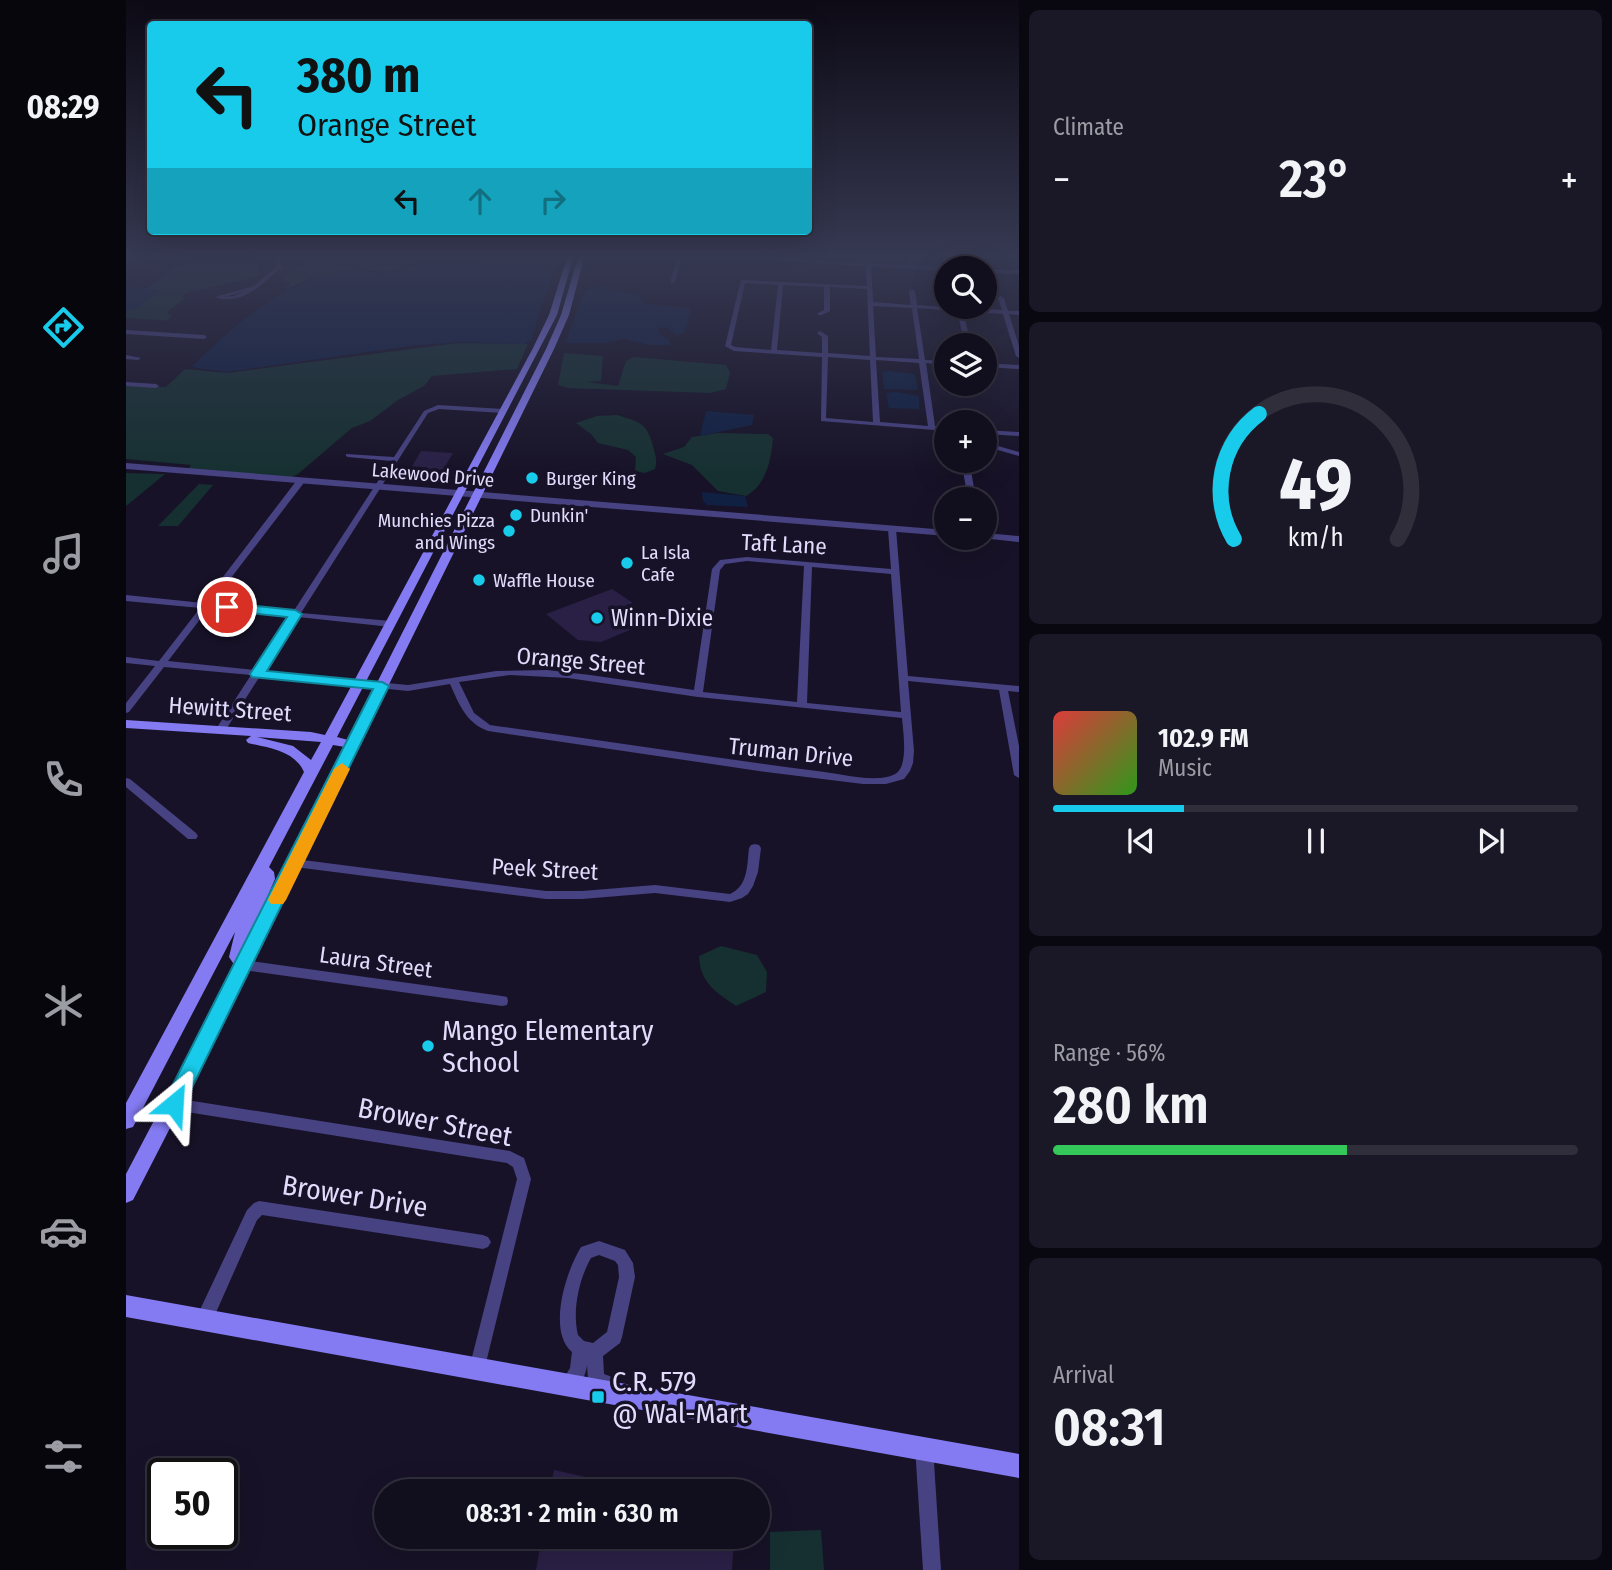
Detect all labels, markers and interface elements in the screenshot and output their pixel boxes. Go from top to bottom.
text: 380 m [297,46,420,105]
icon: left [182,49,273,140]
text: 08:29 [27,88,99,126]
text: Orange Street [297,106,476,144]
text: Climate [1053,113,1124,141]
text: 23° [1279,148,1352,211]
text: − [1053,157,1070,203]
text: + [1561,157,1578,203]
icon: left [388,182,426,220]
icon: ahead [461,182,499,220]
icon: right [534,182,572,220]
map controls [934,256,997,550]
button: search [934,256,997,319]
icon: directions [39,303,88,352]
button: layers [934,333,997,396]
button: + [934,410,997,473]
text: 49 [1279,441,1352,528]
street label: Lakewood Drive [371,458,495,492]
place label: Burger King [546,467,636,490]
marker: Burger King [524,470,540,486]
button: − [934,487,997,550]
place label: Dunkin' [530,504,588,527]
marker: Dunkin' [508,507,524,523]
place label: Munchies Pizza and Wings [378,509,495,554]
marker: Munchies Pizza and Wings [501,523,517,539]
text: km/h [1288,523,1343,553]
street label: Taft Lane [741,528,827,560]
icon: music [39,529,88,578]
place label: La Isla Cafe [641,541,690,586]
marker: La Isla Cafe [619,555,635,571]
place label: Waffle House [493,569,595,592]
marker: Waffle House [471,572,487,588]
pin [197,577,257,637]
icon: arrive [208,588,246,626]
place label: Winn-Dixie [611,604,713,632]
marker: Winn-Dixie [589,610,605,626]
street label: Orange Street [516,641,647,681]
street label: Hewitt Street [168,691,293,727]
text: 102.9 FM [1158,723,1249,754]
street label: Truman Drive [727,732,855,772]
text: Music [1158,754,1212,782]
icon: phone [39,755,88,804]
icon: previous [1122,822,1160,860]
icon: pause [1297,822,1335,860]
icon: next [1472,822,1510,860]
street label: Peek Street [491,852,600,886]
street label: Laura Street [318,940,435,984]
icon: climate [39,981,88,1030]
place label: Mango Elementary School [442,1014,654,1079]
marker: Mango Elementary School [420,1038,436,1054]
text: Range · 56% [1053,1039,1165,1067]
position arrow [137,1067,211,1141]
text: 280 km [1053,1074,1209,1137]
street label: Brower Street [355,1091,516,1153]
street label: Brower Drive [280,1168,430,1224]
icon: car [39,1207,88,1256]
text: Arrival [1053,1361,1114,1389]
place label: C.R. 579 @ Wal-Mart [612,1365,749,1430]
marker: C.R. 579 @ Wal-Mart [590,1389,606,1405]
text: 08:31 [1053,1396,1166,1459]
icon: filters [39,1432,88,1481]
speed limit sign: 50 [147,1458,238,1549]
text: 08:31 · 2 min · 630 m [465,1498,679,1529]

